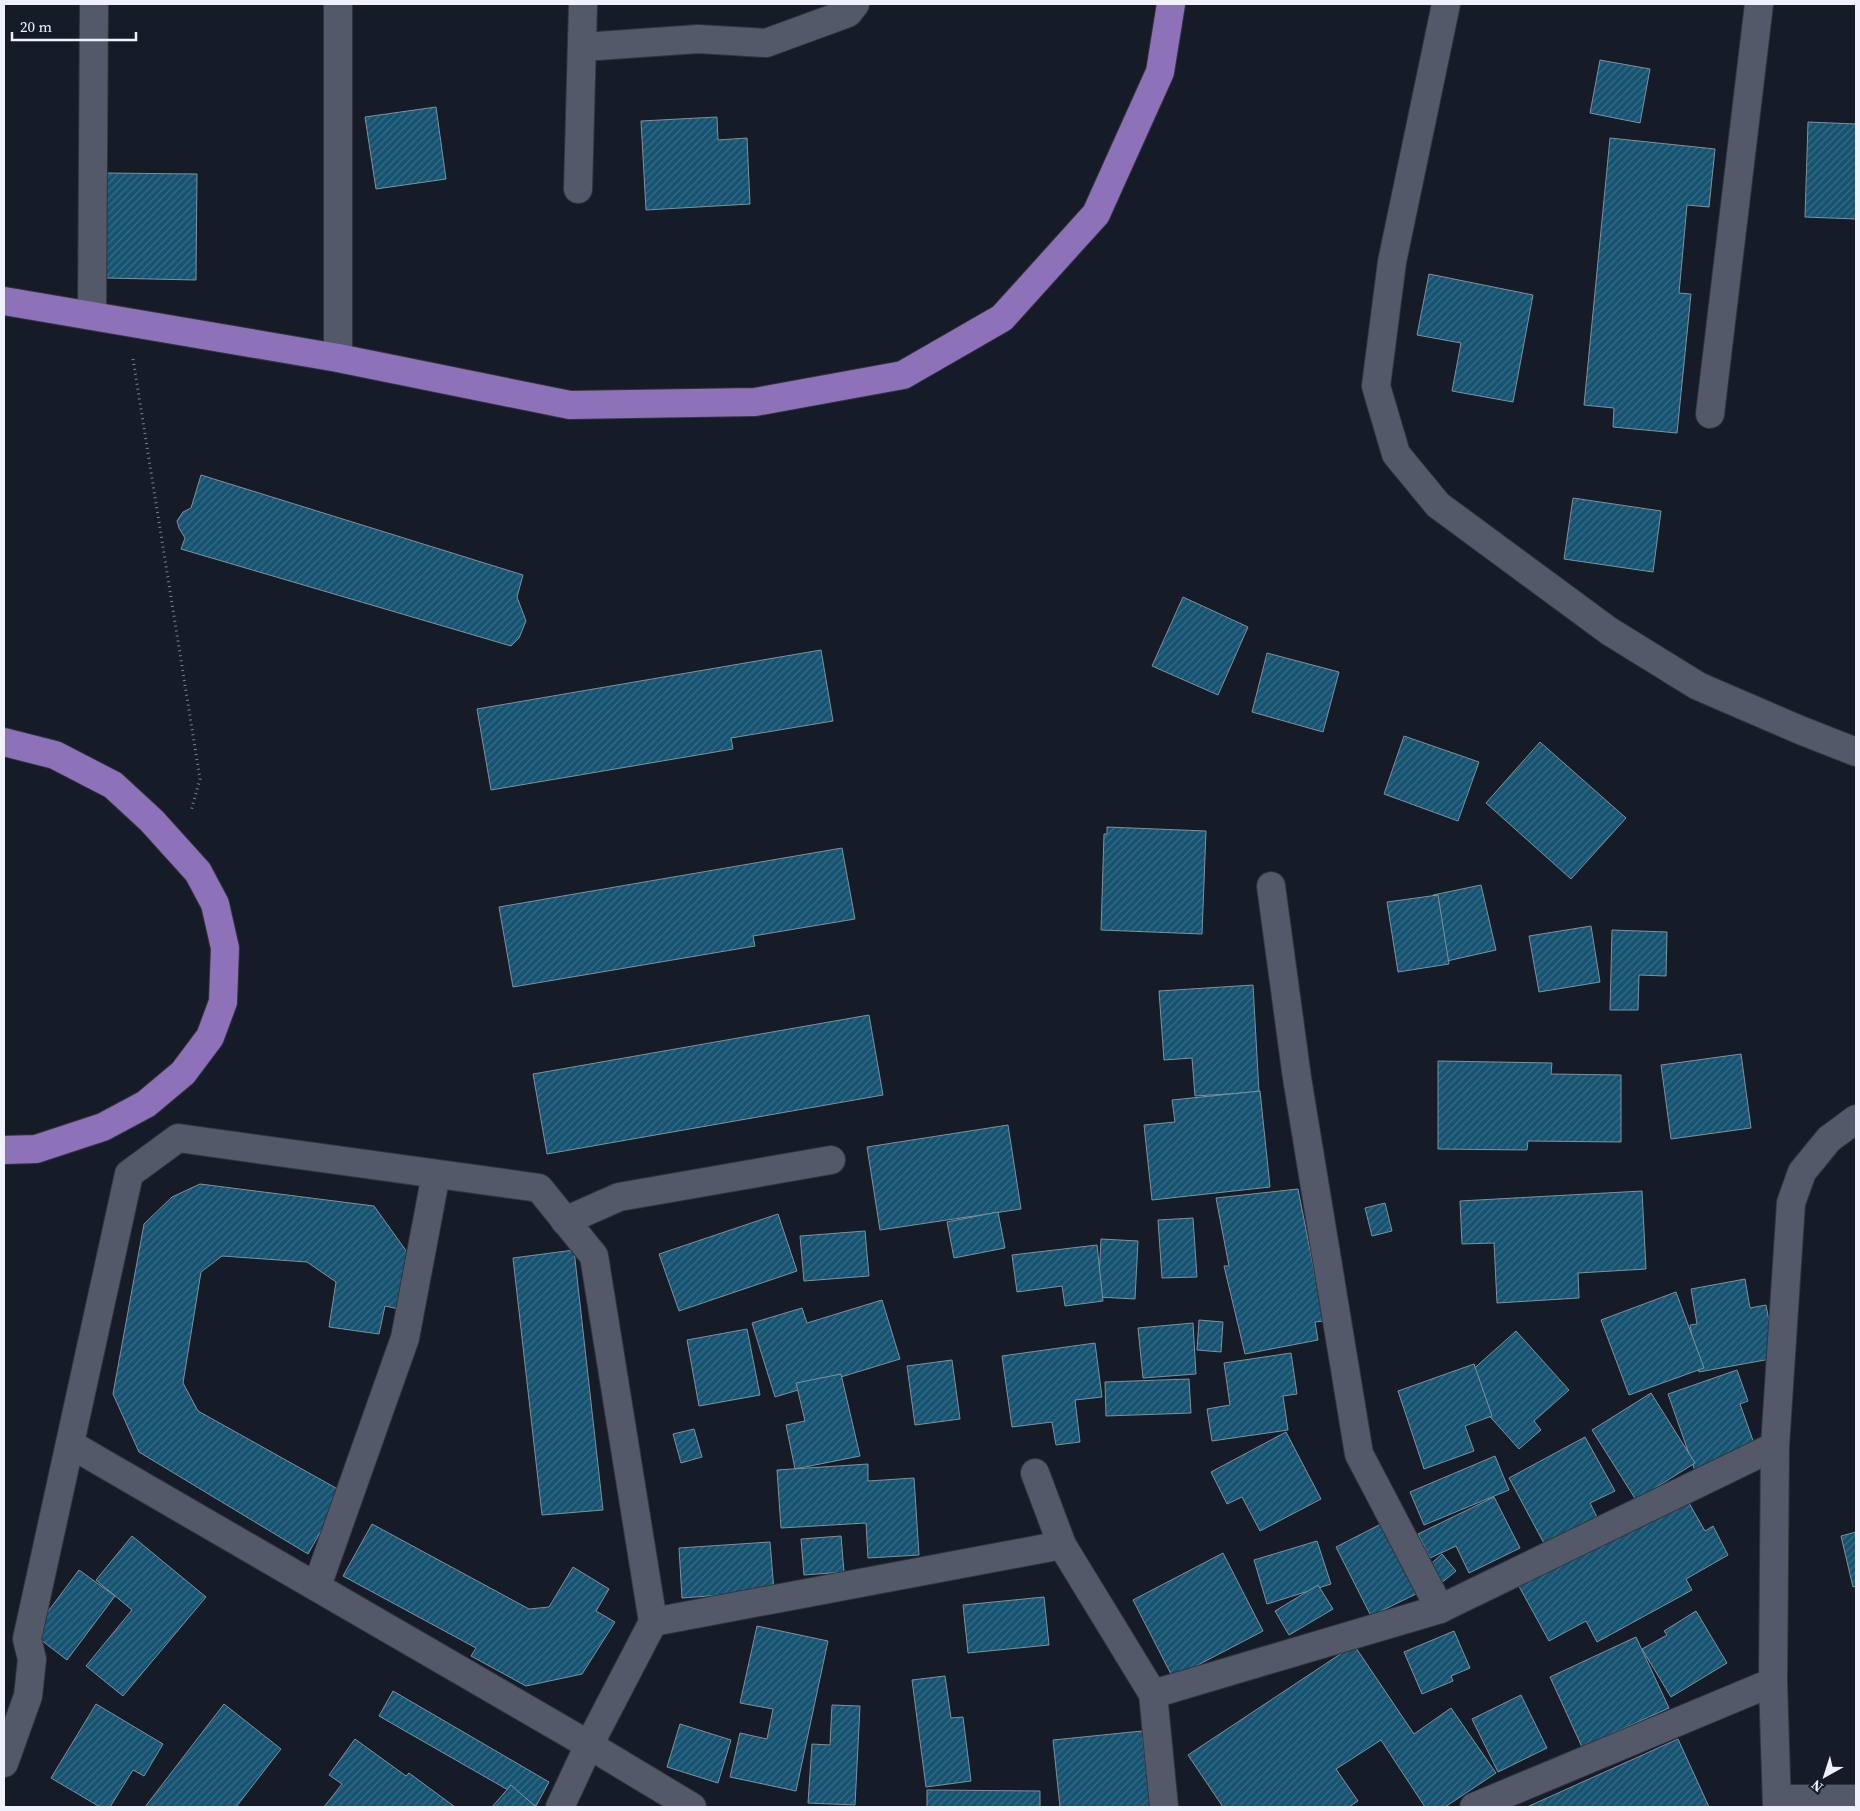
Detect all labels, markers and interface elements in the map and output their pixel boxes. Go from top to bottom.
scale bar [12,10,136,42]
text: 20 m [20,16,52,37]
north arrow [1800,1751,1850,1801]
text: N [1807,1775,1827,1797]

